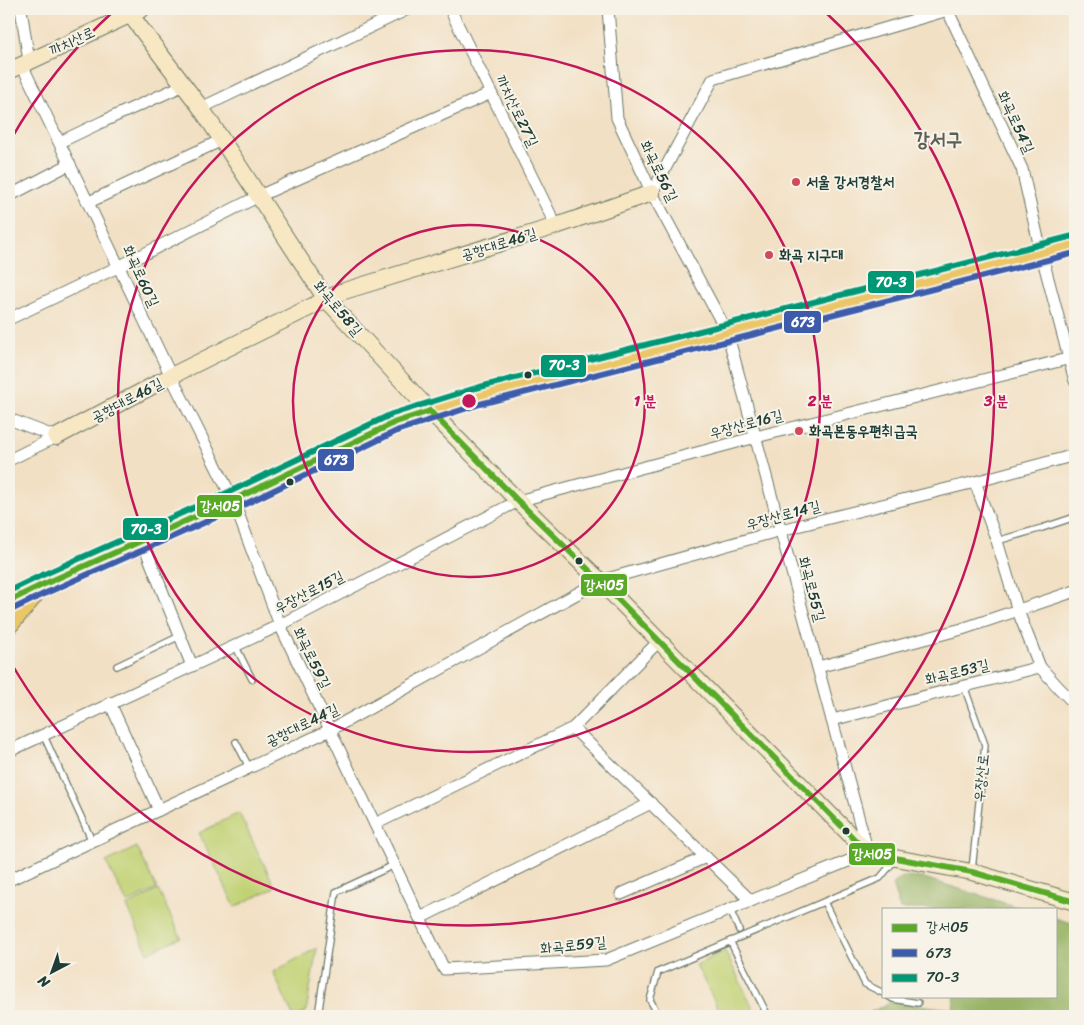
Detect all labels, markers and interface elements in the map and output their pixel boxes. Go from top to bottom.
street label: 까치산로 [45,19,99,63]
street label: 까치산로27길 [488,70,546,152]
street label: 화곡로54길 [990,86,1042,158]
district label: 강서구 [914,122,962,157]
street label: 화곡로56길 [633,136,685,206]
place label: 서울 강서경찰서 [806,169,894,195]
marker: 서울 강서경찰서 [790,176,802,188]
street label: 공항대로46길 [458,220,540,268]
street label: 화곡로60길 [115,240,167,312]
place label: 화곡 지구대 [779,242,843,268]
marker: 화곡 지구대 [763,249,775,261]
line badge: 70-3 [867,270,915,294]
text: 70-3 [875,270,907,295]
street label: 화곡로58길 [307,274,369,342]
line badge: 673 [783,310,822,334]
text: 673 [790,310,815,335]
text: 70-3 [548,353,580,378]
line badge: 70-3 [540,354,587,378]
street label: 공항대로46길 [86,370,168,430]
unlabelled marker [523,370,533,380]
text: 1 분 [634,388,656,414]
text: 2 분 [807,388,832,414]
text: 3 분 [983,388,1008,414]
centre of rings [460,392,478,410]
street label: 우장산로16길 [706,402,786,446]
place label: 화곡본동우편취급국 [809,418,918,444]
marker: 화곡본동우편취급국 [793,425,805,437]
line badge: 673 [317,448,355,472]
text: 673 [323,448,348,473]
unlabelled marker [285,477,295,487]
street label: 우장산로14길 [743,493,823,537]
line badge: 강서05 [196,494,243,518]
text: 강서05 [200,494,240,519]
line badge: 70-3 [122,517,169,541]
text: 70-3 [130,517,162,542]
street label: 화곡로55길 [791,553,833,625]
unlabelled marker [574,556,584,566]
street label: 우장산로15길 [269,563,349,621]
line badge: 강서05 [580,573,628,597]
text: 강서05 [584,573,624,598]
street label: 화곡로59길 [286,622,338,694]
street label: 화곡로53길 [922,651,992,693]
street label: 공항대로44길 [261,696,343,754]
street label: 우장산로 [966,753,996,803]
unlabelled marker [841,826,851,836]
line badge: 강서05 [848,842,896,866]
text: 강서05 [852,842,892,867]
legend [882,908,1056,998]
text: 강서05 [926,914,969,940]
street label: 화곡로59길 [538,929,608,961]
text: 673 [926,940,951,966]
north arrow [28,948,78,998]
text: 70-3 [926,964,959,990]
text: N [32,969,56,995]

